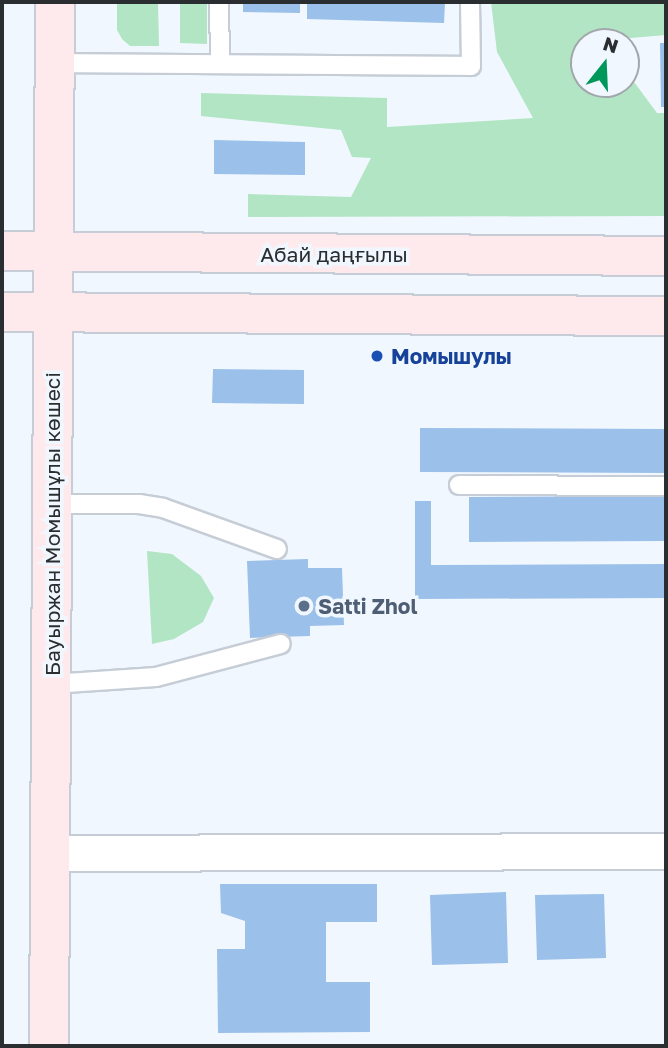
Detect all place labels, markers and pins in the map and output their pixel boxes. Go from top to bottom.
place label: Момышулы [391,343,512,369]
marker: Момышулы [369,348,385,364]
place label: Satti Zhol [318,593,417,619]
marker: Satti Zhol [296,598,312,614]

